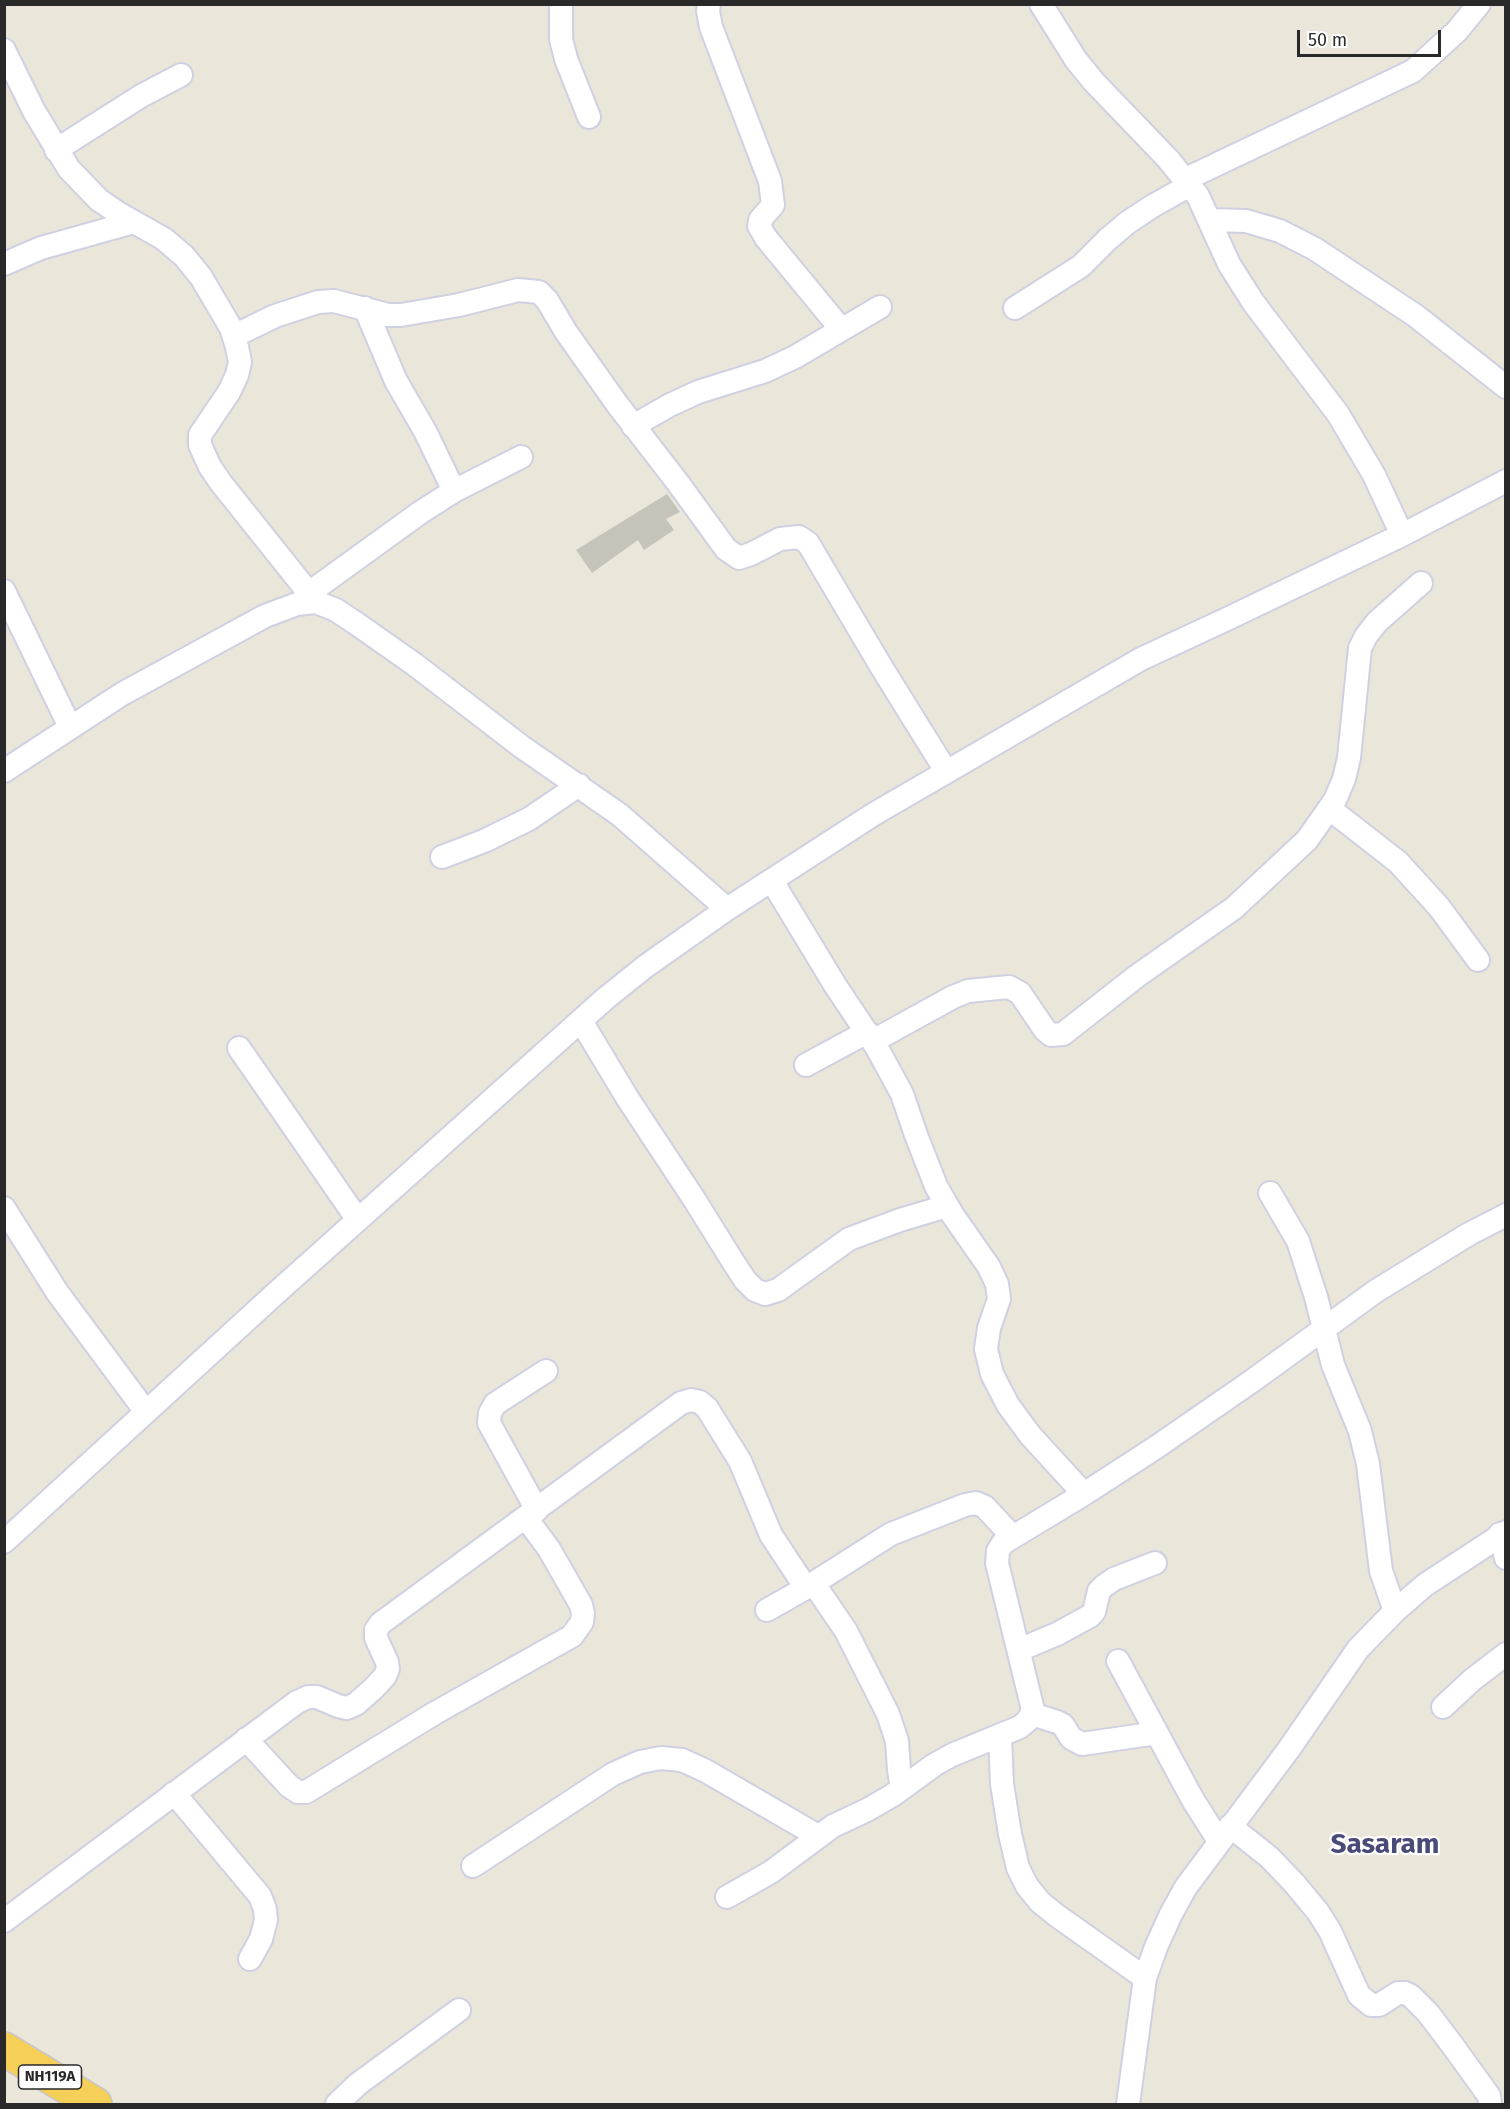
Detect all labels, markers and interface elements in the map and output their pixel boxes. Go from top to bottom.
scale bar [1300,18,1444,56]
text: 50 m [1308,29,1347,51]
district label: Sasaram [1331,1828,1439,1862]
road number: NH119A [19,2065,82,2089]

